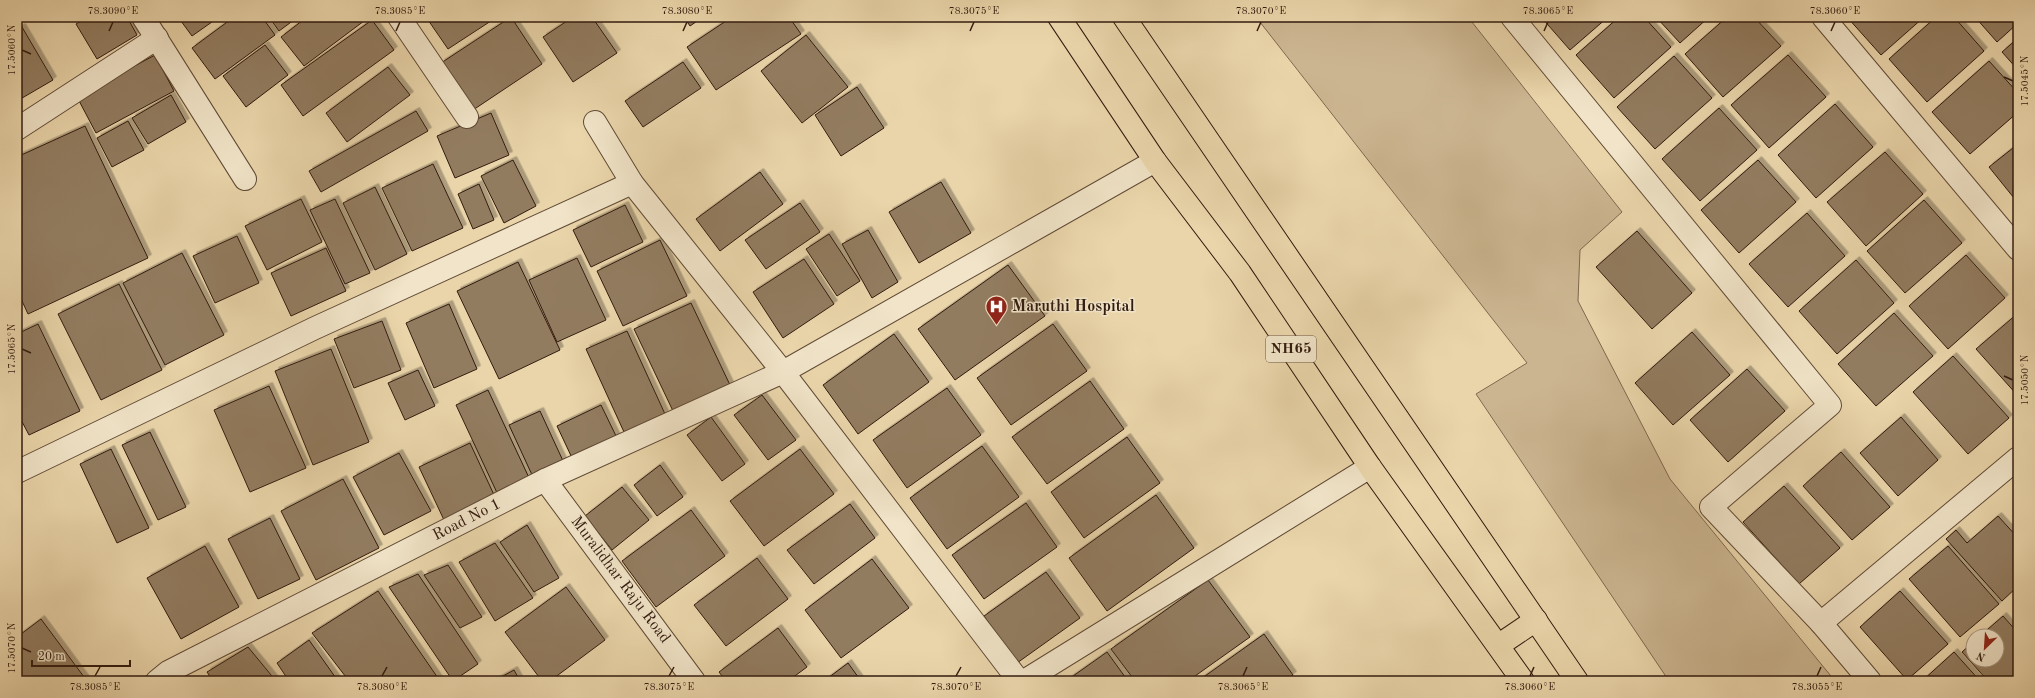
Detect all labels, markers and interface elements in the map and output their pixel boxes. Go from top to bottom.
text: 78.3090°E [88,6,138,16]
text: 78.3085°E [375,6,425,16]
text: 78.3080°E [662,6,712,16]
text: 78.3075°E [949,6,999,16]
text: 78.3070°E [1236,6,1286,16]
text: 78.3065°E [1523,6,1573,16]
text: 78.3060°E [1810,6,1860,16]
text: 17.5060°N [7,24,17,76]
text: 17.5045°N [2020,55,2030,107]
hospital icon: Maruthi Hospital [984,294,1010,327]
place label: Maruthi Hospital [1012,299,1135,315]
text: 17.5065°N [7,323,17,375]
road number: NH65 [1266,336,1316,362]
text: 17.5050°N [2020,354,2030,406]
street label: Road No 1 [430,496,504,544]
street label: Muralidhar Raju Road [567,514,673,646]
text: 17.5070°N [7,622,17,674]
north arrow [1965,628,2005,668]
scale bar [32,642,130,668]
text: N [1975,649,1988,662]
text: 20 m [38,651,65,663]
text: 78.3085°E [70,682,120,692]
text: 78.3080°E [357,682,407,692]
text: 78.3075°E [644,682,694,692]
text: 78.3070°E [931,682,981,692]
text: 78.3065°E [1218,682,1268,692]
text: 78.3060°E [1505,682,1555,692]
text: 78.3055°E [1792,682,1842,692]

